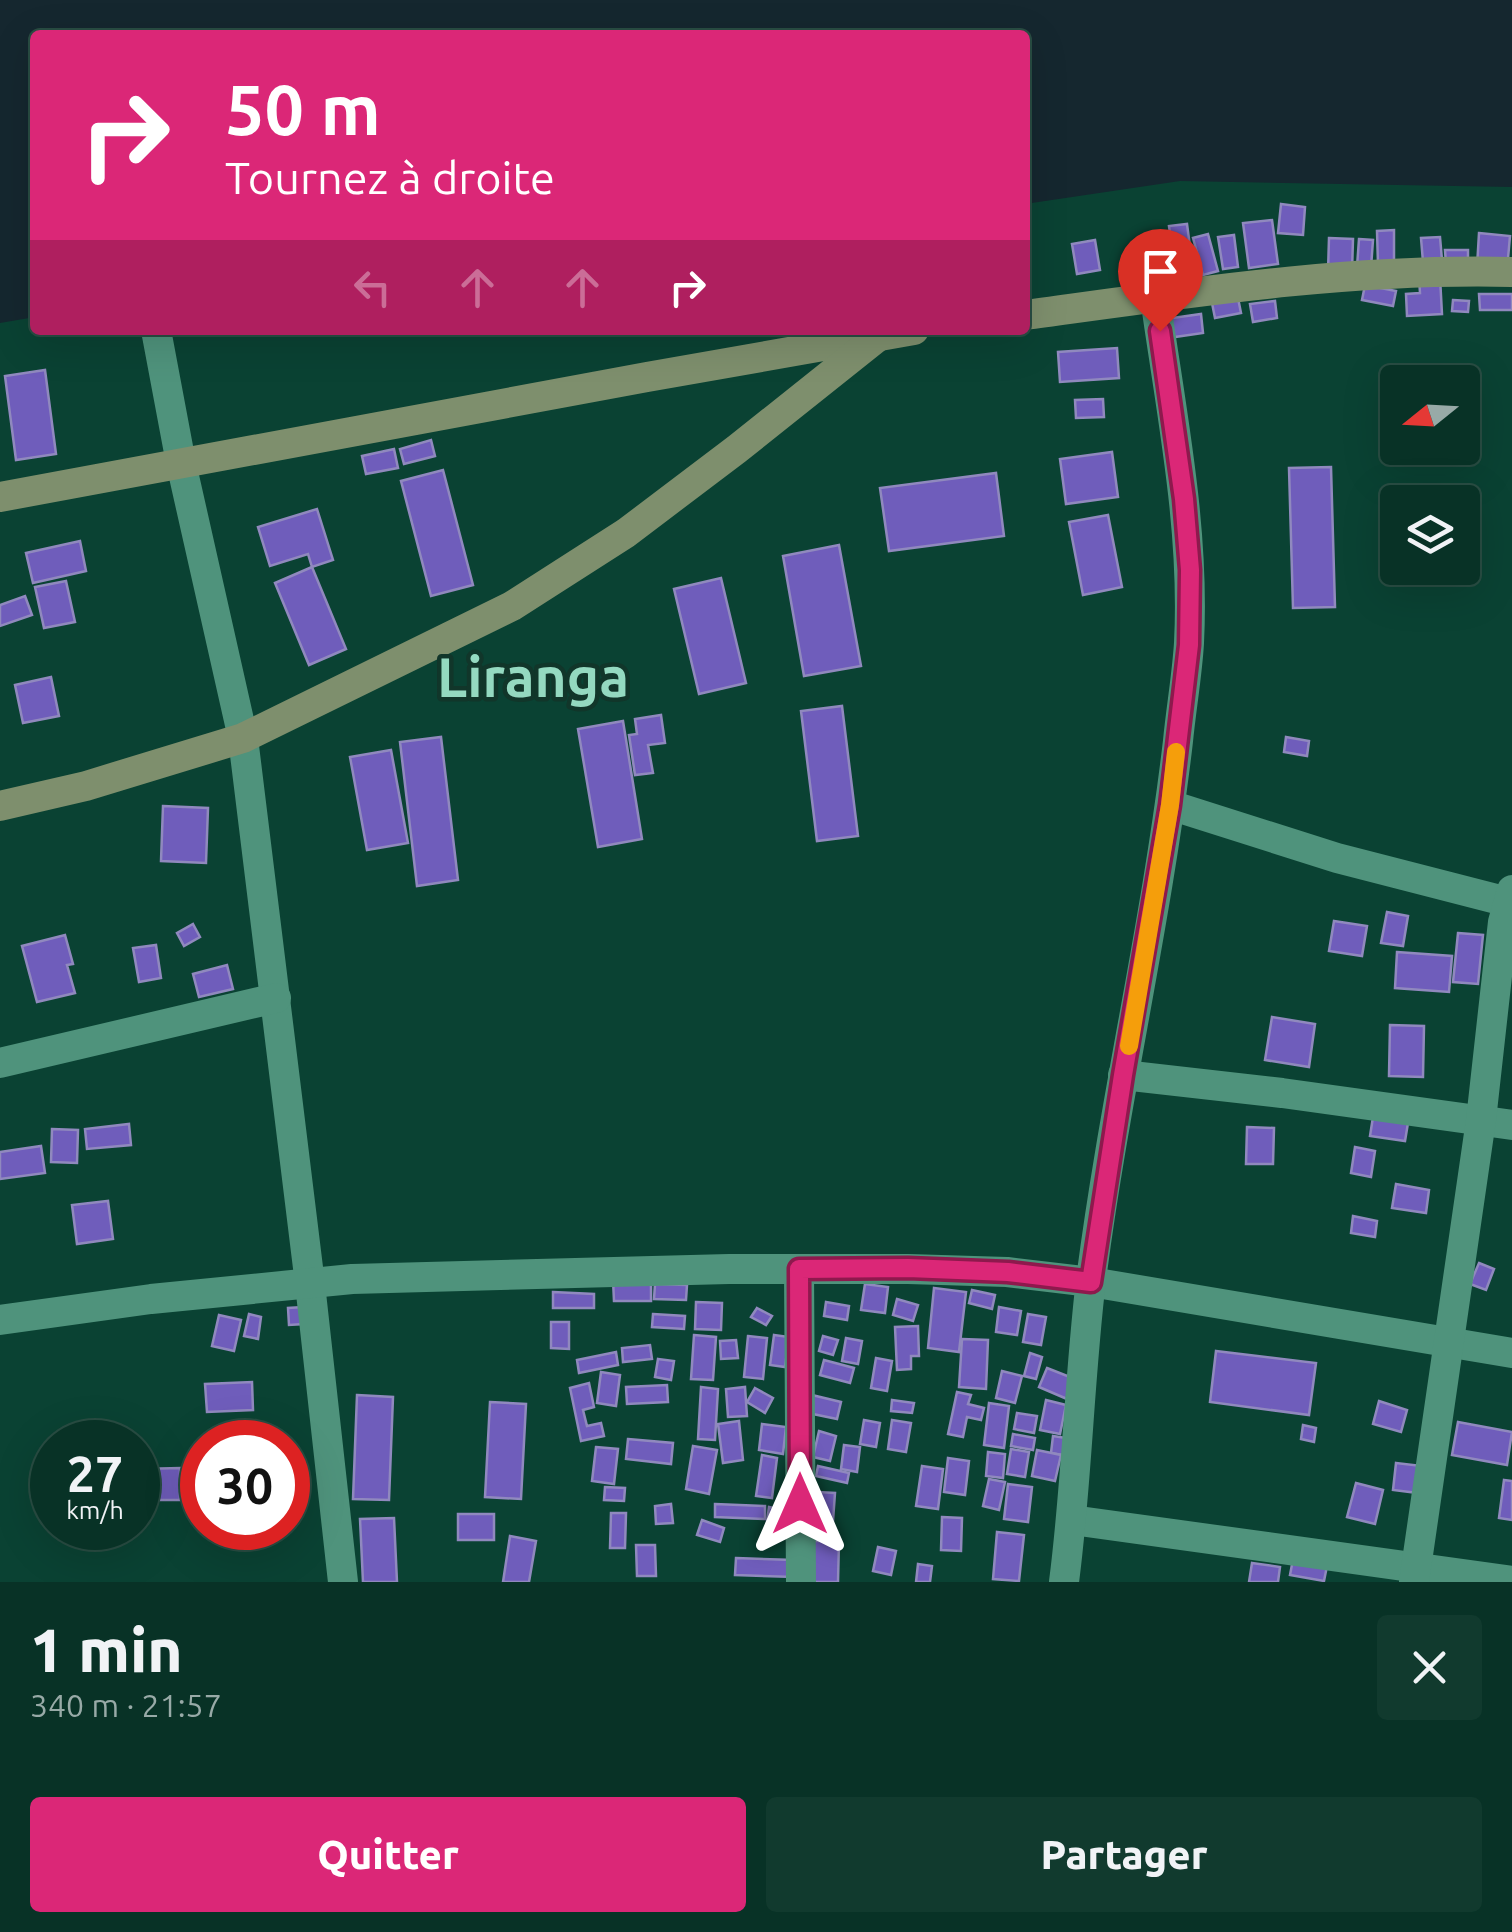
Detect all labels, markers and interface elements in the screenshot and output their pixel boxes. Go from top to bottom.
icon: right [60,70,190,200]
text: 50 m [225,70,381,148]
text: Tournez à droite [225,152,555,203]
pin [1118,229,1203,332]
icon: arrive [1133,244,1188,299]
icon: left [345,260,400,315]
icon: ahead [450,260,505,315]
icon: ahead [555,260,610,315]
icon: right [660,260,715,315]
north arrow [1380,365,1480,465]
map controls [1380,365,1480,585]
button: layers [1380,485,1480,585]
district label: Liranga [437,646,629,707]
speed limit sign: 30 [180,1420,310,1550]
text: 27 [67,1445,123,1501]
position arrow [748,1452,852,1556]
text: km/h [66,1496,124,1524]
button: close [1377,1615,1482,1720]
text: 1 min [30,1616,183,1683]
text: 340 m · 21:57 [30,1687,222,1723]
button: Quitter [30,1797,746,1912]
button: Partager [766,1797,1482,1912]

